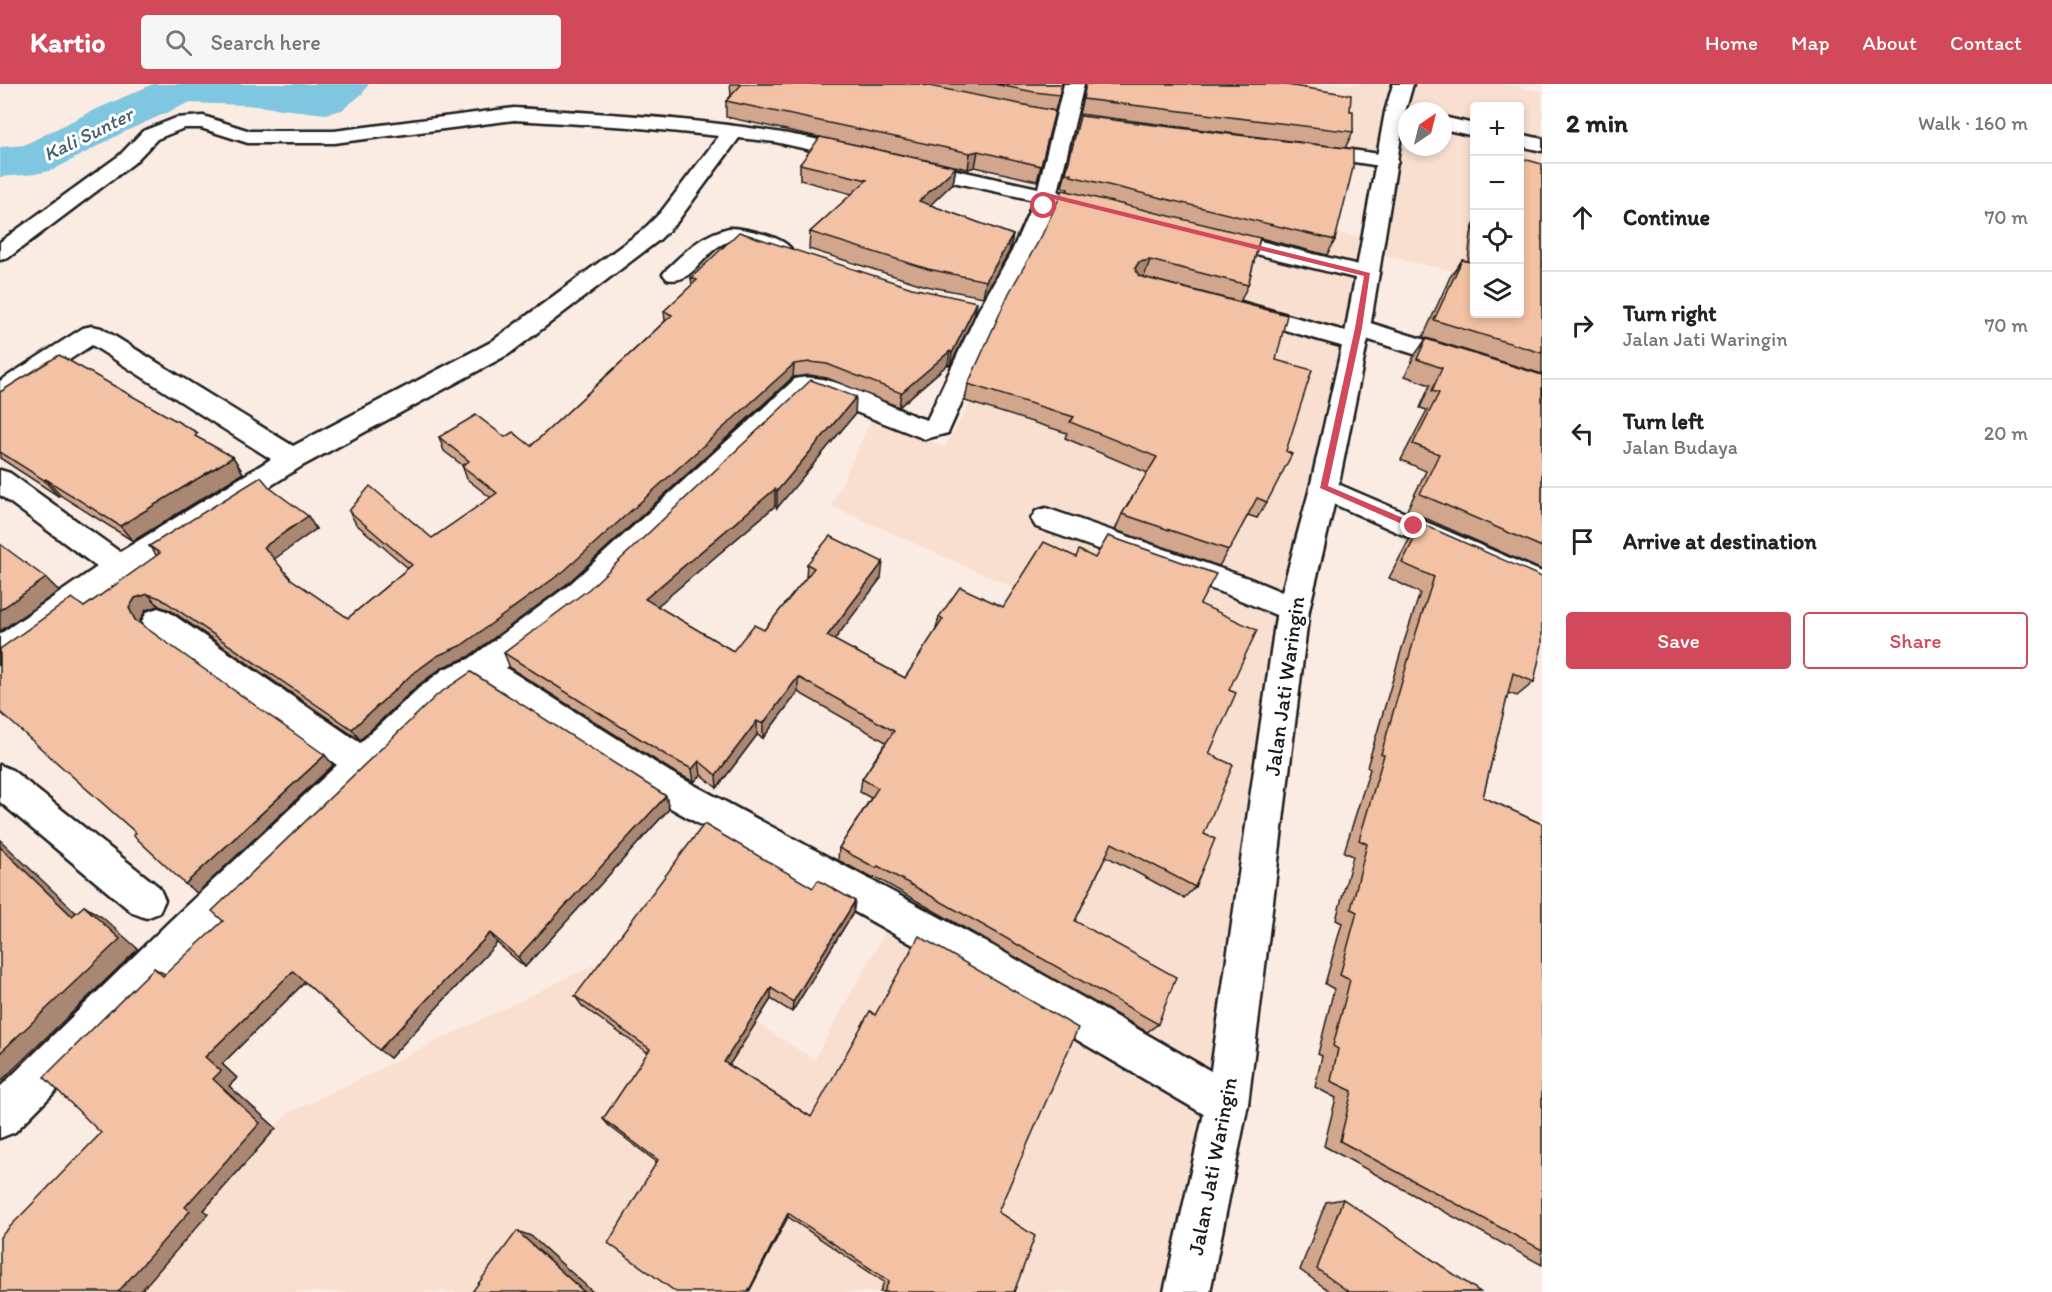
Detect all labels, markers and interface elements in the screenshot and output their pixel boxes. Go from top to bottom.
search box [141,15,561,69]
text: Kartio [30,25,105,59]
icon: search [162,26,195,59]
text: Search here [210,29,321,56]
text: Home [1705,30,1758,55]
text: Map [1791,30,1830,55]
text: About [1863,30,1917,55]
text: Contact [1950,30,2022,55]
water label: Kali Sunter [39,101,138,166]
north arrow [1398,102,1452,156]
map controls [1470,102,1524,318]
button: + [1470,102,1524,156]
text: 2 min [1566,107,1628,139]
text: Walk · 160 m [1918,111,2028,135]
button: − [1470,156,1524,210]
route start [1030,192,1056,218]
icon: ahead [1566,201,1599,234]
text: Continue [1623,204,1710,231]
text: 70 m [1984,205,2028,229]
button: locate [1470,210,1524,264]
button: layers [1470,264,1524,318]
text: Turn right [1623,300,1717,327]
icon: right [1566,309,1599,342]
text: 70 m [1984,313,2028,337]
text: Jalan Jati Waringin [1623,327,1787,351]
text: Turn left [1623,408,1704,435]
icon: left [1566,417,1599,450]
text: 20 m [1984,421,2028,445]
text: Jalan Budaya [1623,435,1738,459]
route end [1400,512,1426,538]
icon: arrive [1566,525,1599,558]
text: Arrive at destination [1623,528,1817,555]
street label: Jalan Jati Waringin [1259,594,1311,778]
button: Save [1566,612,1791,669]
button: Share [1803,612,2028,669]
street label: Jalan Jati Waringin [1182,1074,1243,1257]

